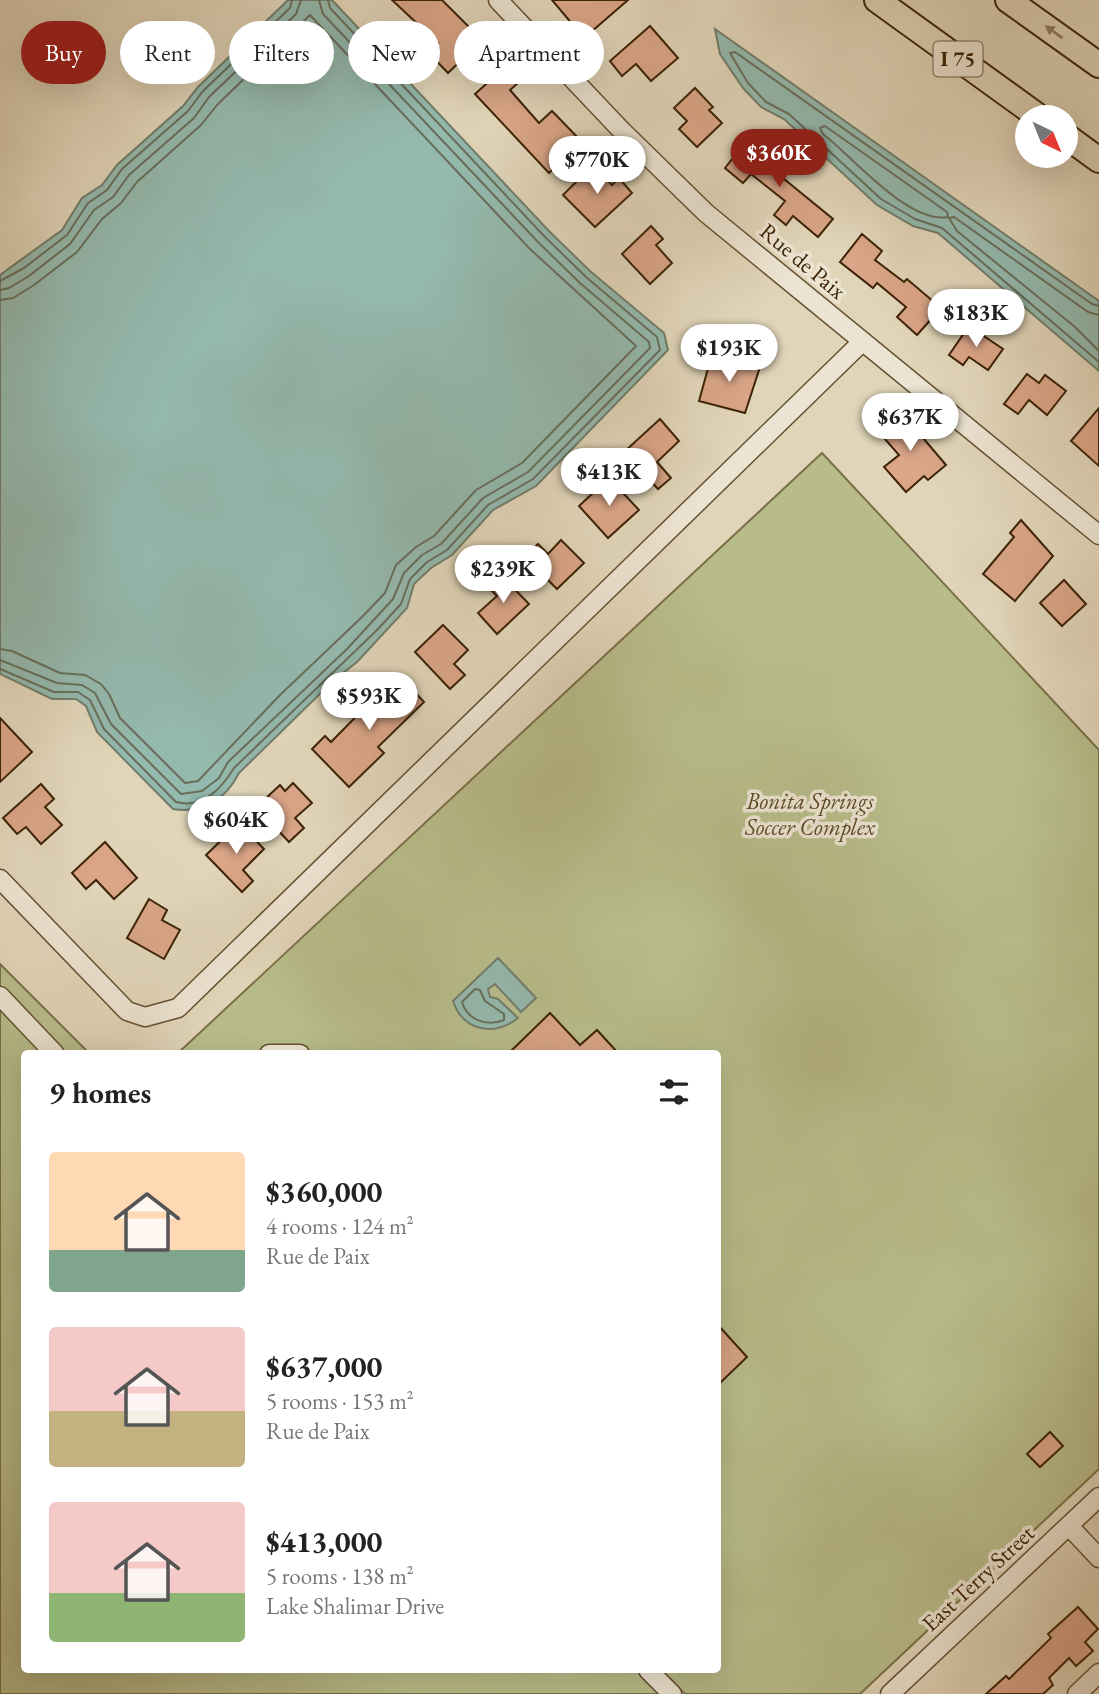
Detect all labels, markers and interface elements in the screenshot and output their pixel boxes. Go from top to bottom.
chip: Buy [21,21,106,84]
chip: Rent [120,21,215,84]
chip: Filters [229,21,334,84]
chip: New [348,21,440,84]
chip: Apartment [454,21,604,84]
one-way arrow [1045,26,1063,40]
road number: I 75 [934,42,982,76]
north arrow [1015,105,1078,168]
map controls [1015,105,1078,168]
pin: $360K [730,130,828,189]
pin: $770K [548,136,646,196]
text: $360K [747,137,811,167]
text: $770K [565,144,629,174]
street label: Rue de Paix [754,216,852,306]
pin: $183K [927,290,1025,349]
text: $183K [944,297,1008,327]
pin: $193K [680,324,778,384]
text: $193K [697,332,761,362]
pin: $637K [861,393,959,453]
text: $637K [878,401,942,431]
pin: $413K [560,448,658,508]
text: $413K [577,456,641,486]
pin: $239K [454,546,552,605]
text: $239K [471,553,535,583]
pin: $593K [320,672,418,732]
text: $593K [337,680,401,710]
park label: Bonita Springs Soccer Complex [744,786,876,842]
pin: $604K [187,796,285,856]
text: $604K [204,804,268,834]
text: 9 homes [49,1073,151,1112]
icon: filters [655,1073,693,1111]
text: $360,000 [266,1172,382,1211]
icon: home [105,1180,189,1264]
text: 4 rooms · 124 m² [266,1211,414,1241]
text: Rue de Paix [266,1241,370,1271]
text: $637,000 [266,1347,382,1386]
icon: home [105,1355,189,1439]
text: 5 rooms · 153 m² [266,1386,414,1416]
text: Rue de Paix [266,1416,370,1446]
street label: East Terry Street [915,1518,1041,1638]
text: $413,000 [266,1522,382,1561]
icon: home [105,1530,189,1614]
text: 5 rooms · 138 m² [266,1561,414,1591]
text: Lake Shalimar Drive [266,1591,444,1621]

